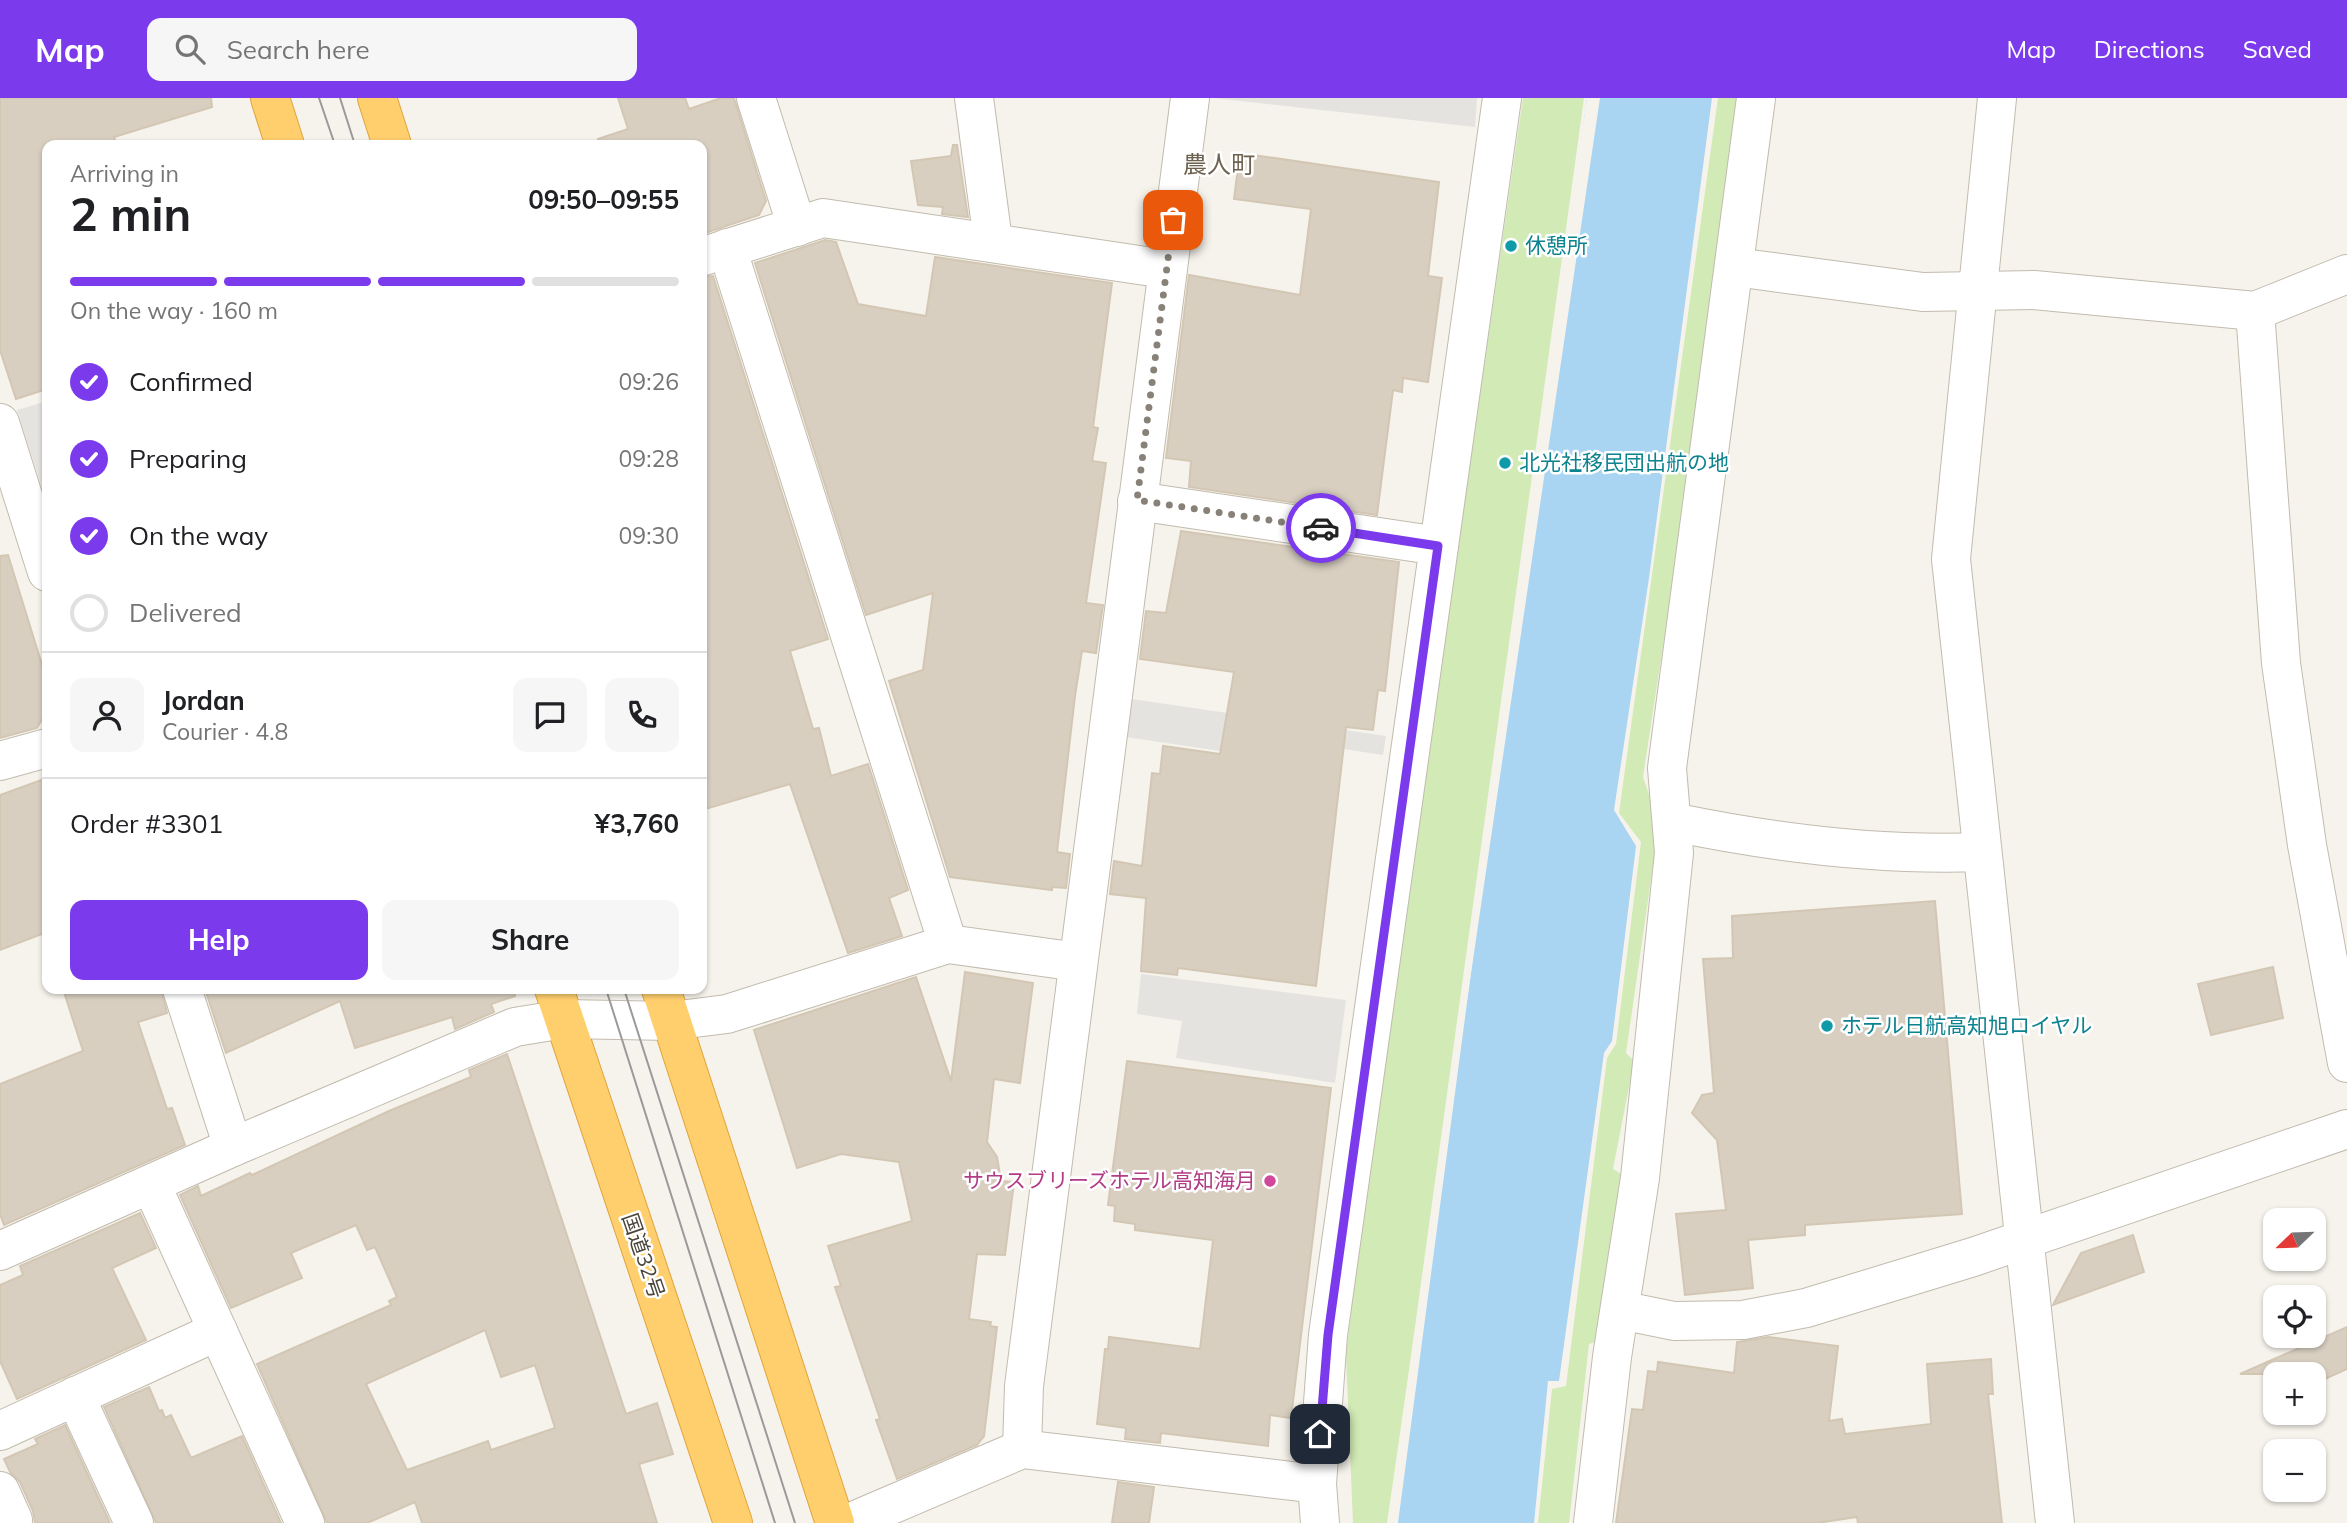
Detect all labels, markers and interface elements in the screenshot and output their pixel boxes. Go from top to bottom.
search box [147,18,637,81]
text: Map [35,29,105,70]
icon: search [171,30,209,68]
text: Search here [227,33,370,66]
text: Map [2006,34,2056,64]
text: Directions [2094,34,2205,64]
text: Saved [2243,34,2312,64]
district label: 農人町 [1183,149,1255,179]
text: Arriving in [70,159,179,188]
text: 09:50–09:55 [528,183,679,216]
text: 2 min [70,185,191,243]
pin [1143,190,1203,250]
icon: bag [1154,201,1192,239]
place label: 休憩所 [1525,232,1588,258]
marker: 休憩所 [1503,238,1519,254]
text: On the way · 160 m [70,296,278,325]
icon: check [70,363,108,401]
text: Confirmed [129,365,253,398]
text: 09:26 [619,367,679,396]
icon: check [70,440,108,478]
text: Preparing [129,442,247,475]
text: 09:28 [619,444,679,473]
place label: 北光社移民団出航の地 [1519,449,1729,475]
marker: 北光社移民団出航の地 [1497,455,1513,471]
courier [1286,493,1356,563]
icon: car [1302,509,1340,547]
icon: check [70,517,108,555]
text: On the way [129,519,268,552]
text: 09:30 [619,521,679,550]
text: Delivered [129,596,242,629]
button: person [70,678,144,752]
button: chat [513,678,587,752]
button: phone [605,678,679,752]
text: Jordan [162,684,245,717]
text: Courier · 4.8 [162,717,288,746]
text: Order #3301 [70,807,223,840]
text: ¥3,760 [595,807,679,840]
button: Help [70,900,368,980]
button: Share [382,900,679,980]
place label: ホテル日航高知旭ロイヤル [1841,1012,2092,1038]
marker: ホテル日航高知旭ロイヤル [1819,1018,1835,1034]
place label: サウスブリーズホテル高知海月 [963,1167,1256,1193]
marker: サウスブリーズホテル高知海月 [1262,1173,1278,1189]
north arrow [2263,1208,2326,1270]
map controls [2263,1208,2326,1502]
street label: 国道32号 [617,1210,671,1302]
button: locate [2263,1285,2326,1348]
button: + [2263,1362,2326,1425]
pin [1290,1404,1350,1464]
icon: home [1301,1415,1339,1453]
button: − [2263,1439,2326,1502]

